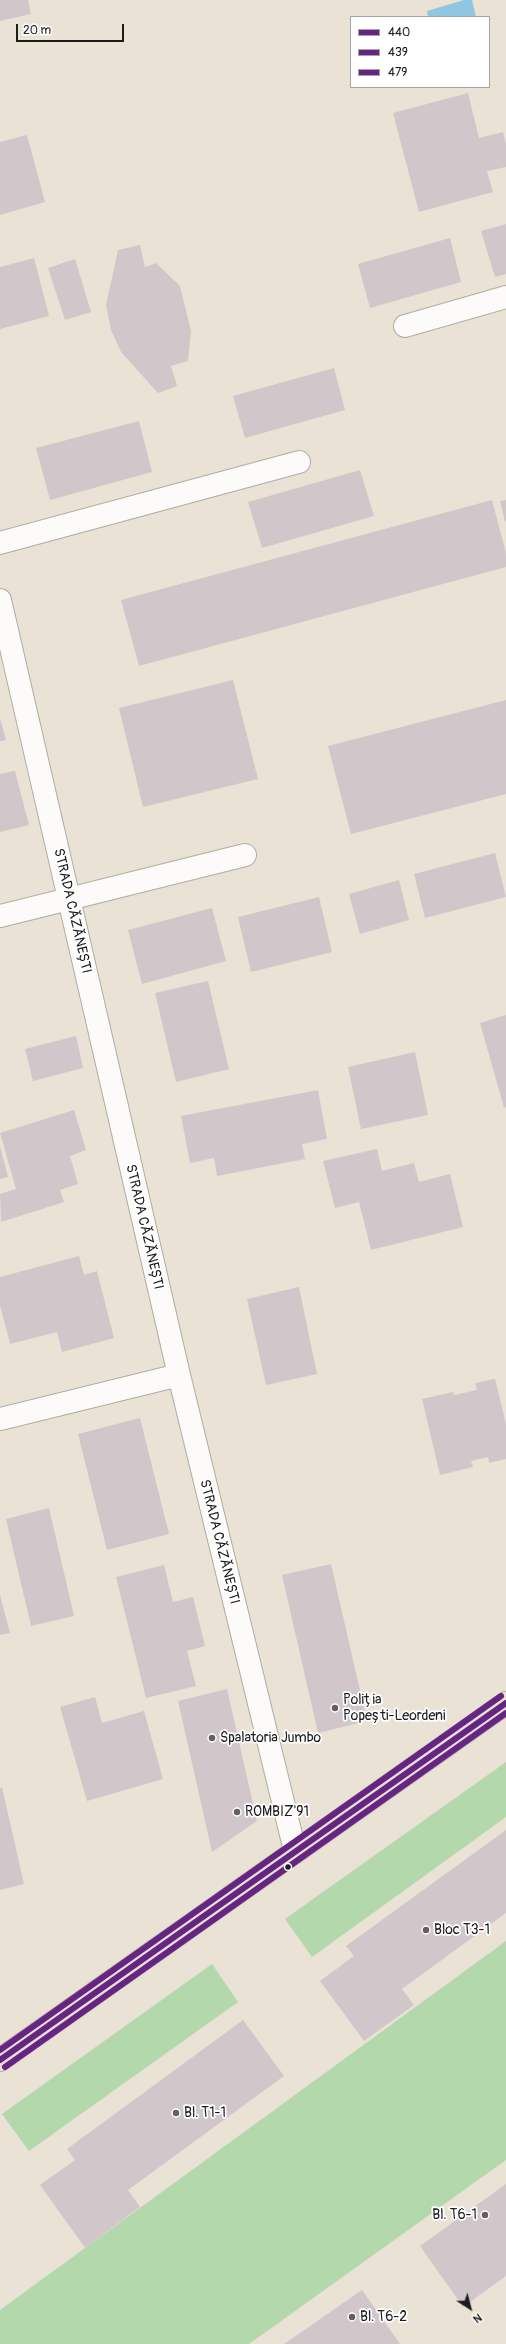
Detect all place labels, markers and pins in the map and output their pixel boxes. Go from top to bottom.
place label: Poliția Popești-Leordeni [343,1692,445,1724]
marker: Poliția Popești-Leordeni [330,1703,340,1713]
place label: Spalatoria Jumbo [220,1730,321,1746]
marker: Spalatoria Jumbo [207,1733,217,1743]
place label: ROMBIZ'91 [245,1804,309,1820]
marker: ROMBIZ'91 [232,1807,242,1817]
unlabelled marker [283,1862,293,1872]
place label: Bloc T3-1 [434,1922,490,1938]
marker: Bloc T3-1 [421,1925,431,1935]
place label: Bl. T1-1 [184,2105,226,2121]
marker: Bl. T1-1 [171,2108,181,2118]
place label: Bl. T6-1 [432,2207,477,2223]
marker: Bl. T6-1 [480,2210,490,2220]
place label: Bl. T6-2 [360,2309,407,2325]
marker: Bl. T6-2 [347,2312,357,2322]

